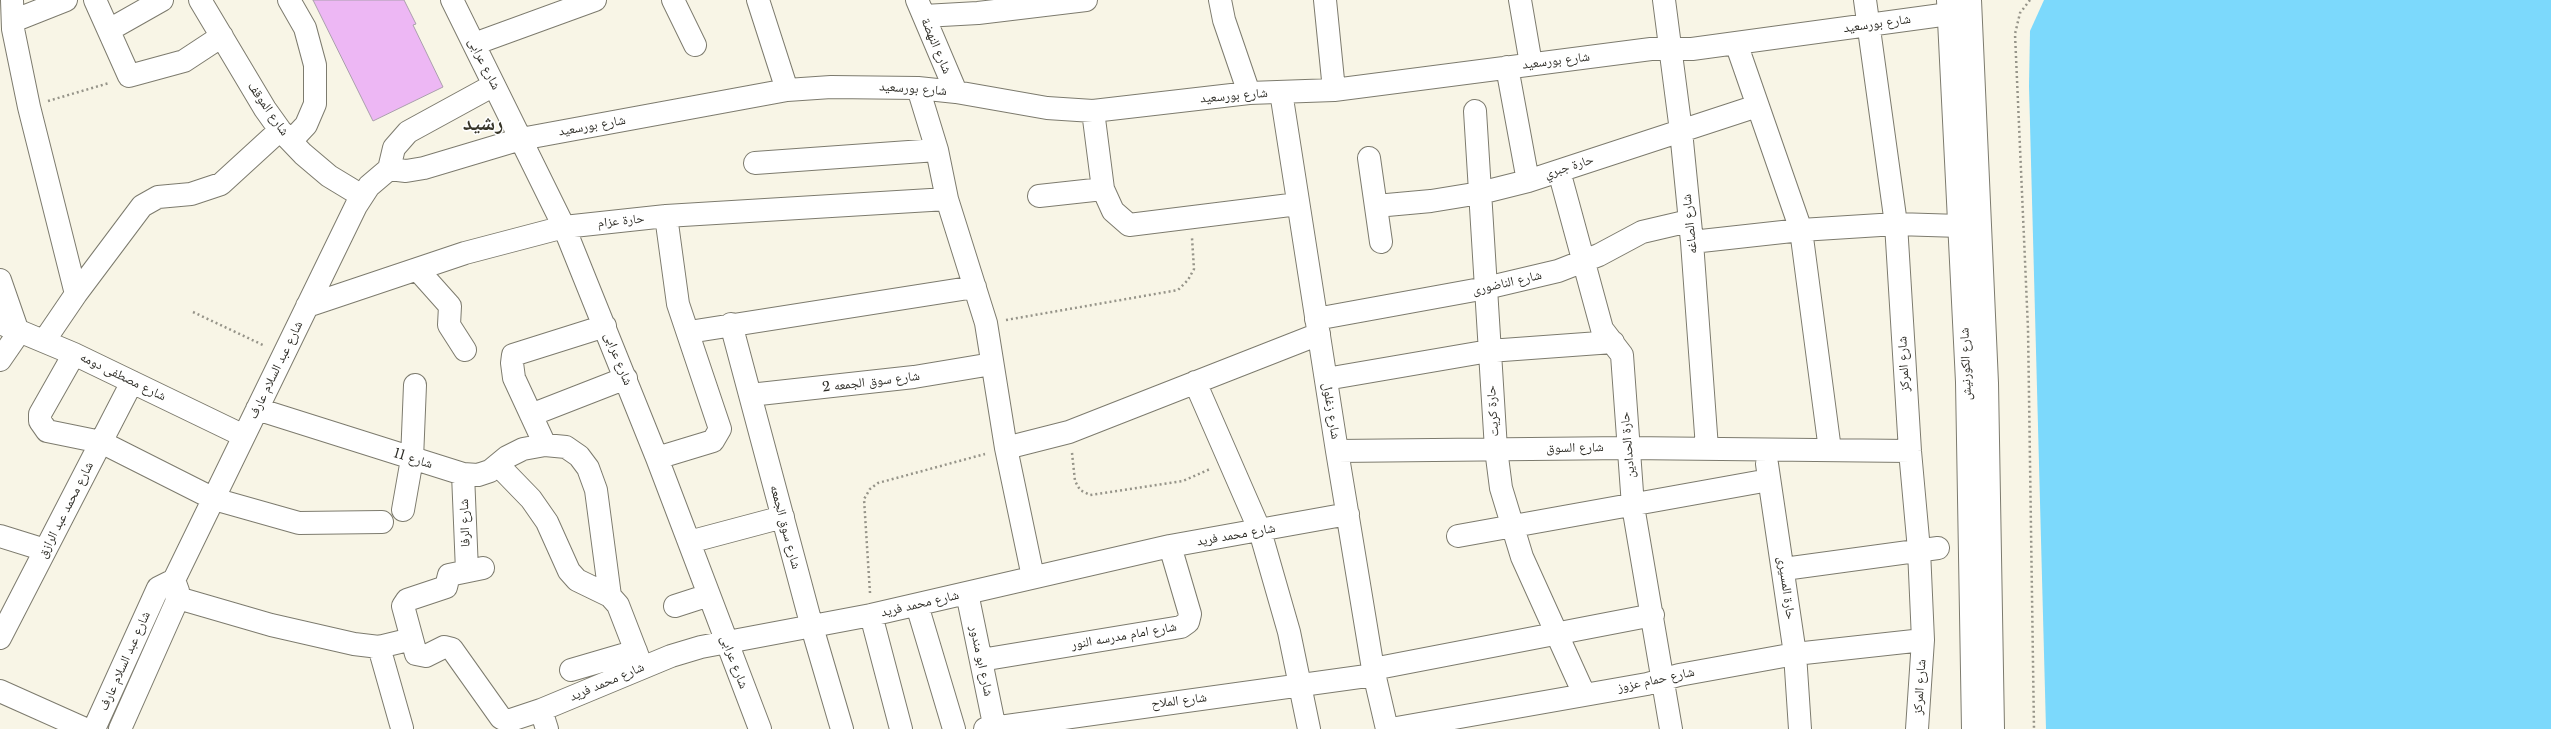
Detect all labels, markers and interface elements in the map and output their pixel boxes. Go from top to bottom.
street label: شارع بورسعيد [1842,12,1912,36]
street label: شارع النهضة [917,16,955,76]
street label: شارع عرابى [464,36,504,92]
street label: شارع بورسعيد [1521,49,1591,73]
street label: شارع الموقف [244,79,292,139]
street label: شارع بورسعيد [879,79,947,99]
street label: شارع بورسعيد [1199,85,1269,107]
district label: رشيد [463,111,503,137]
street label: شارع بورسعيد [557,112,627,140]
street label: حارة جبري [1542,152,1596,182]
street label: شارع الصاغه [1679,193,1701,255]
street label: حارة عزام [597,211,645,231]
street label: شارع الناضورى [1471,267,1543,299]
street label: شارع عبد السلام عارف [246,318,306,422]
street label: شارع الكورنيش [1957,327,1975,401]
street label: شارع عرابى [600,330,636,388]
street label: شارع المركز [1895,336,1913,392]
street label: شارع مصطفى دومه [78,349,168,405]
street label: شارع سوق الجمعه 2 [821,368,921,396]
street label: شارع زغلول [1319,382,1343,440]
street label: حارة كريت [1483,385,1503,437]
street label: حارة الحدادين [1617,411,1639,479]
street label: شارع السوق [1546,440,1604,456]
street label: شارع 11 [392,446,434,472]
street label: شارع محمد عبد الرازق [35,459,97,561]
street label: شارع سوق الجمعه [766,483,804,571]
street label: شارع الرفا [456,499,474,547]
street label: شارع محمد فريد [1195,520,1277,550]
street label: حارة المسيرى [1774,556,1798,620]
street label: شارع محمد فريد [879,587,961,621]
street label: شارع عبد السلام عارف [96,609,154,713]
street label: شارع امام مدرسه النور [1070,619,1178,653]
street label: شارع ابو مندور [966,624,996,698]
street label: شارع عرابى [717,633,751,691]
street label: شارع محمد فريد [567,659,647,705]
street label: شارع المركز [1910,659,1930,715]
street label: شارع حمام عزوز [1616,664,1696,696]
street label: شارع الملاح [1150,690,1208,712]

